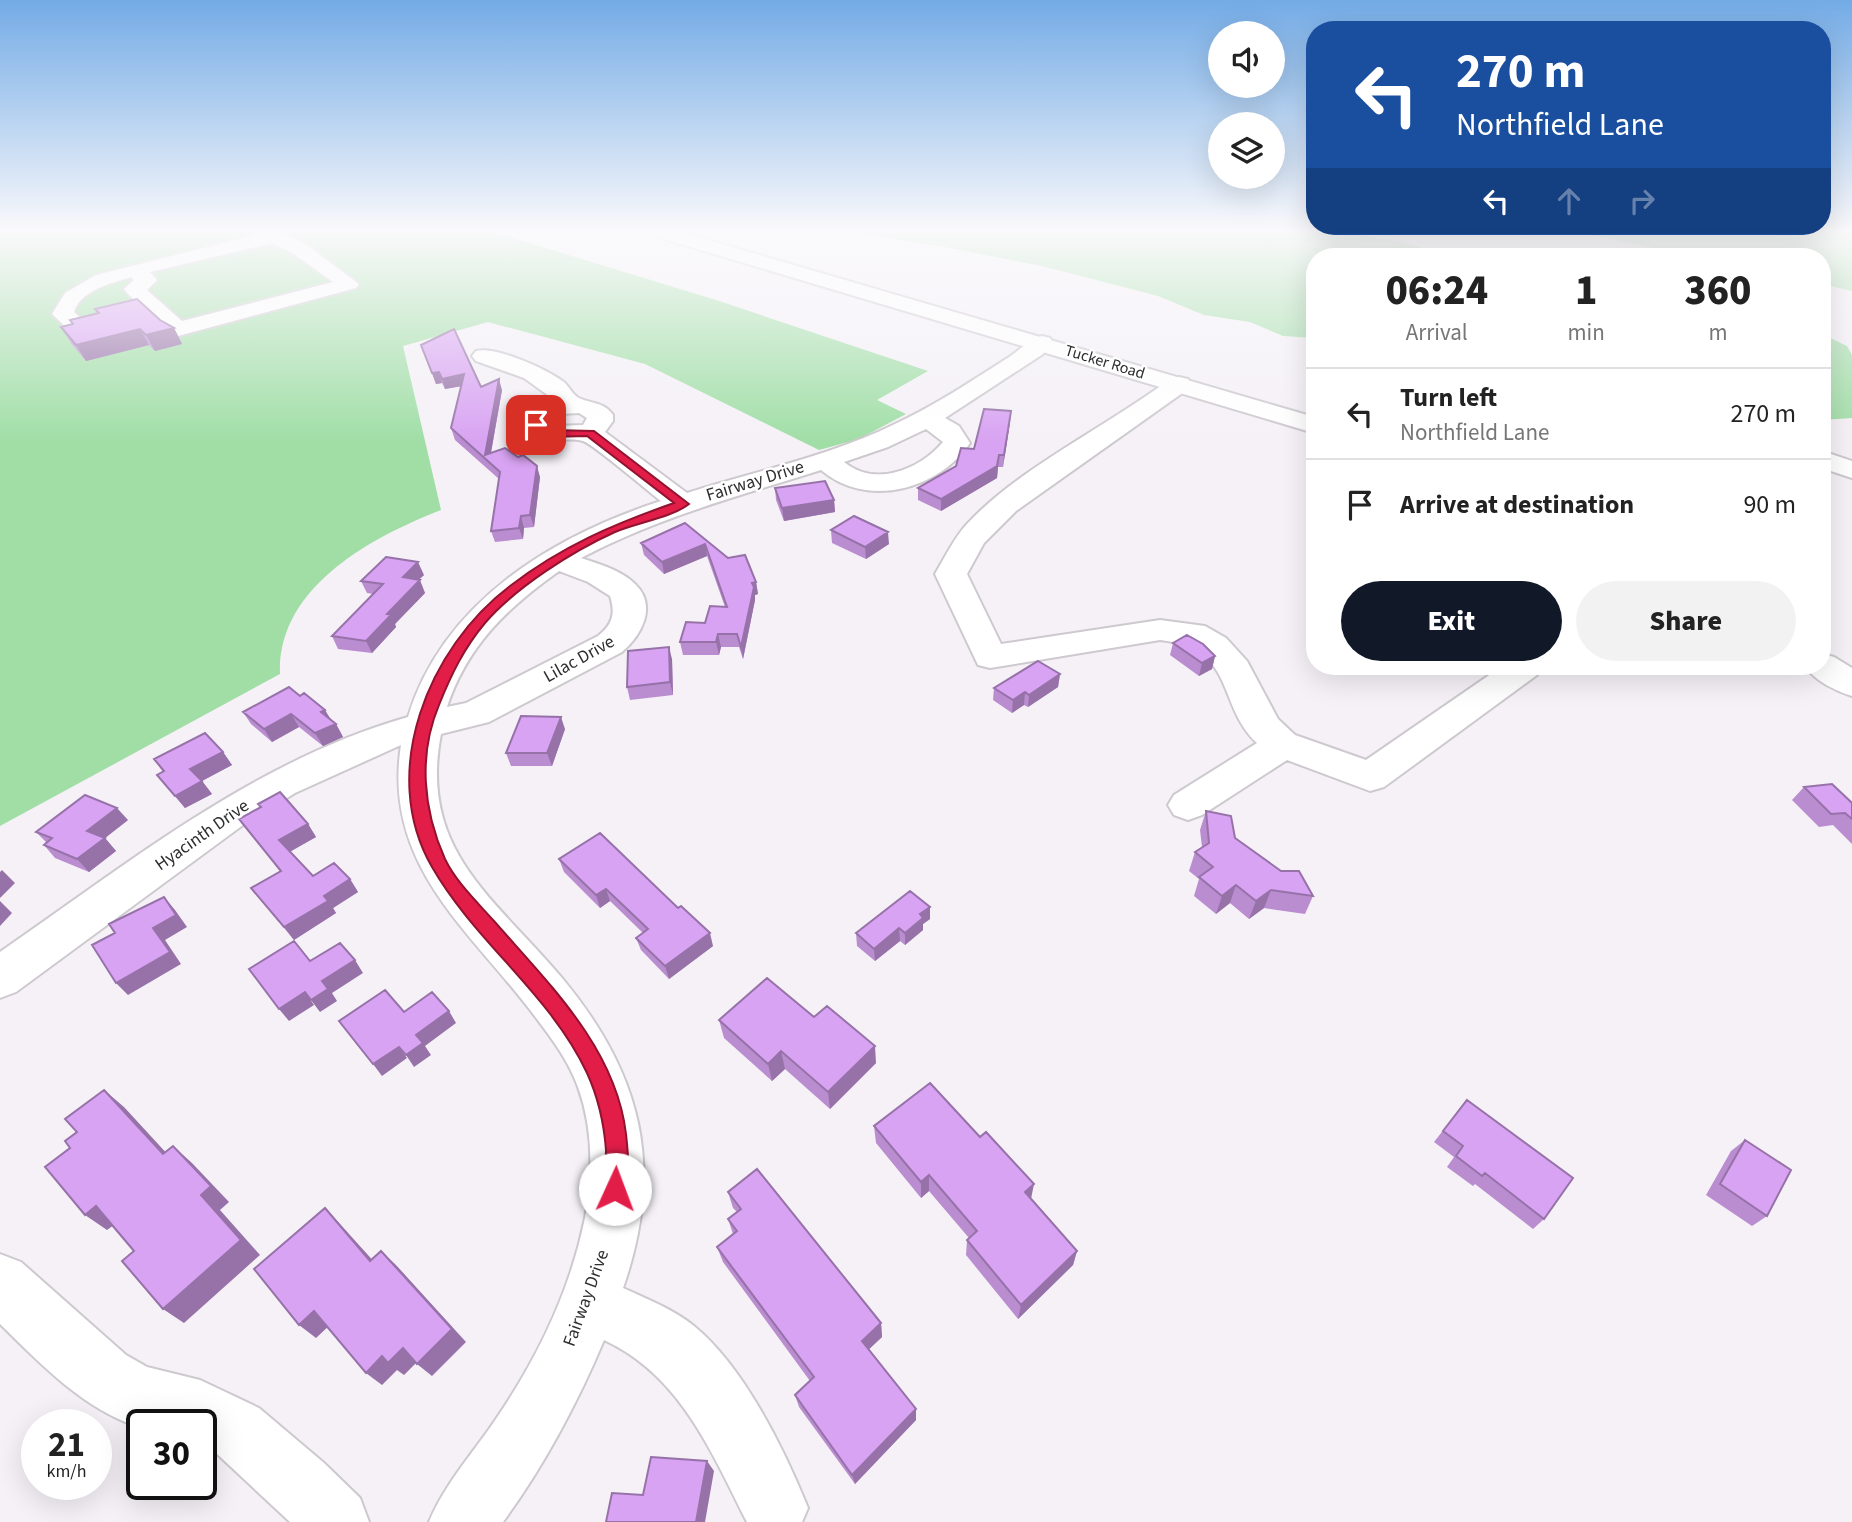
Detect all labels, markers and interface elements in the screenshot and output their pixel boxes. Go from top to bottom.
map controls [1208,21,1285,189]
button: sound [1208,21,1285,98]
text: 270 m [1456,37,1585,107]
icon: left [1341,49,1432,140]
text: Northfield Lane [1456,102,1664,148]
button: layers [1208,112,1285,189]
icon: left [1477,182,1515,220]
icon: ahead [1550,182,1588,220]
icon: right [1623,182,1661,220]
text: 06:24 [1385,261,1488,321]
text: 1 [1575,261,1597,321]
text: 360 [1684,261,1752,321]
text: Arrival [1406,316,1468,349]
text: min [1568,316,1605,349]
text: m [1708,316,1727,349]
street label: Tucker Road [1062,339,1148,385]
text: Turn left [1400,379,1497,416]
pin [506,395,566,455]
icon: left [1341,395,1379,433]
text: 270 m [1730,395,1796,432]
icon: arrive [517,406,555,444]
text: Northfield Lane [1400,416,1549,449]
street label: Fairway Drive [703,454,807,508]
icon: arrive [1341,486,1379,524]
text: Arrive at destination [1400,486,1634,523]
text: 90 m [1743,486,1796,523]
button: Exit [1341,581,1562,661]
button: Share [1576,581,1796,661]
street label: Lilac Drive [539,629,619,689]
street label: Hyacinth Drive [150,793,254,877]
position arrow [578,1152,652,1226]
street label: Fairway Drive [557,1246,615,1350]
speed limit sign: 30 [126,1409,217,1500]
text: 21 [48,1420,85,1470]
text: km/h [47,1459,86,1484]

